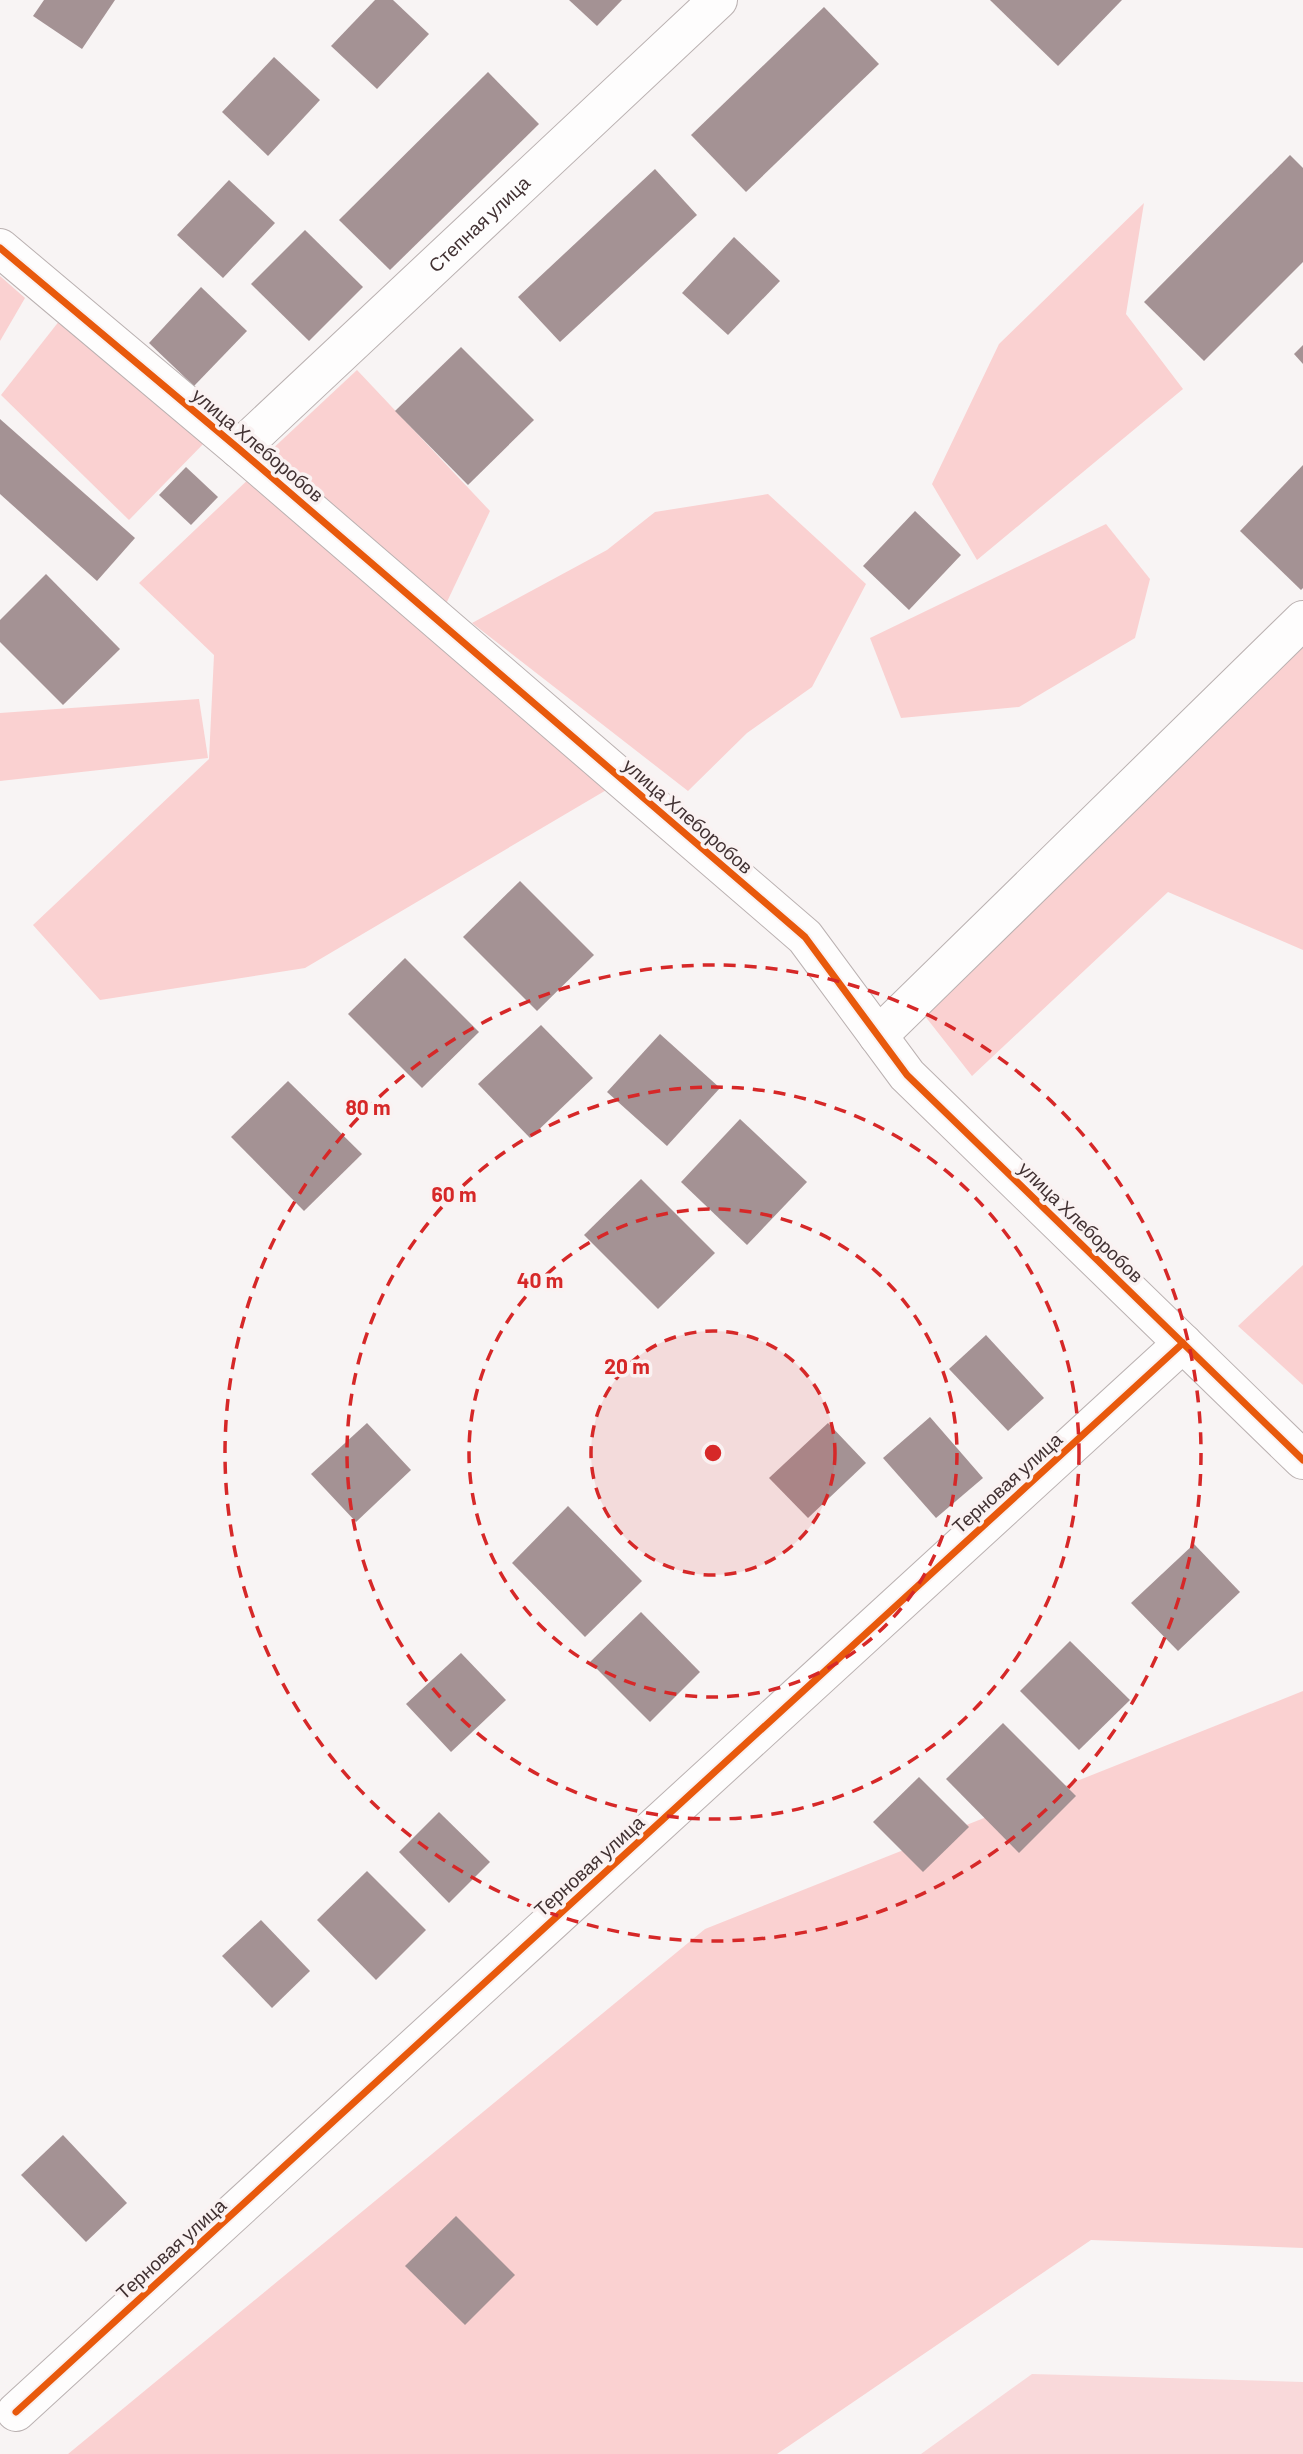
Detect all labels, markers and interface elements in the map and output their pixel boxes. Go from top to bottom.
street label: Степная улица [423,170,534,277]
street label: улица Хлеборобов [188,383,329,506]
street label: улица Хлеборобов [619,753,758,878]
text: 80 m [345,1094,391,1119]
street label: улица Хлеборобов [1014,1156,1148,1287]
text: 60 m [432,1181,476,1206]
text: 40 m [517,1267,563,1292]
text: 20 m [604,1353,650,1378]
street label: Терновая улица [947,1427,1067,1538]
centre of rings [701,1441,725,1465]
street label: Терновая улица [529,1810,649,1921]
street label: Терновая улица [111,2193,231,2304]

